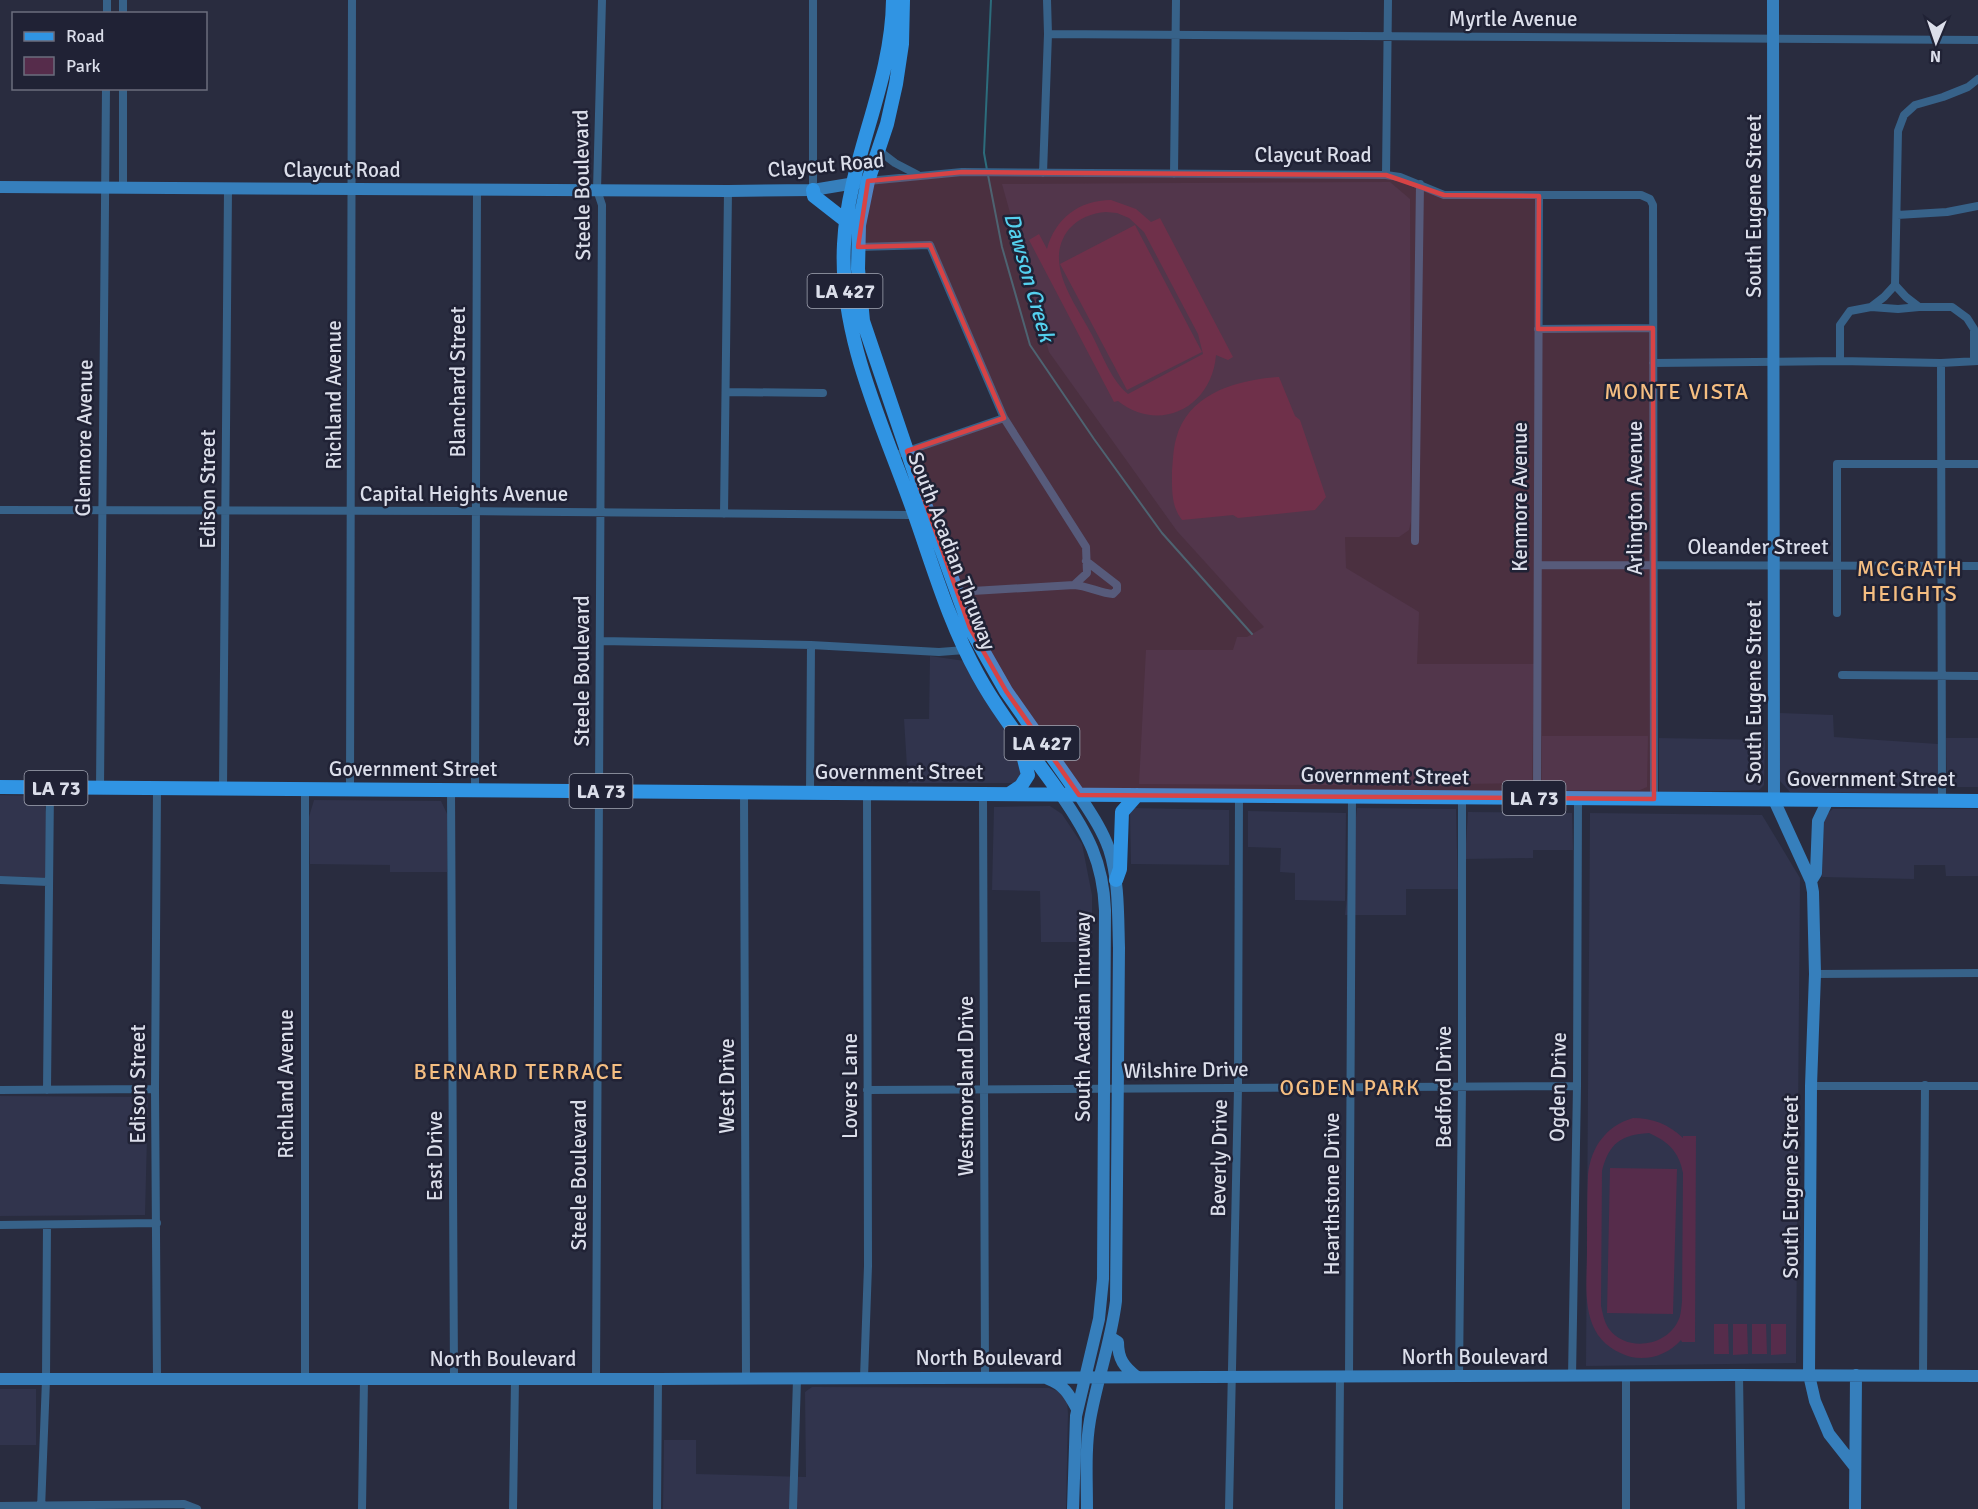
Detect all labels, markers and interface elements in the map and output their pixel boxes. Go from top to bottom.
street label: Myrtle Avenue [1448,6,1578,32]
legend [12,12,207,90]
north arrow [1906,12,1966,72]
text: Road [66,25,105,47]
text: N [1930,46,1941,66]
text: Park [66,55,101,77]
street label: Steele Boulevard [568,109,596,261]
street label: South Eugene Street [1741,114,1767,298]
street label: Claycut Road [1254,142,1372,168]
street label: Claycut Road [767,147,885,183]
street label: Claycut Road [283,157,401,183]
water label: Dawson Creek [998,210,1061,347]
road number: LA 427 [808,274,882,308]
street label: Blanchard Street [445,307,471,458]
street label: Richland Avenue [321,320,347,470]
street label: Glenmore Avenue [70,359,98,517]
district label: MONTE VISTA [1604,378,1750,405]
street label: Arlington Avenue [1622,421,1648,575]
street label: Kenmore Avenue [1507,422,1533,572]
street label: Edison Street [195,429,221,549]
street label: South Acadian Thruway [902,448,1002,654]
street label: Capital Heights Avenue [360,481,568,507]
street label: Oleander Street [1687,534,1829,560]
district label: MCGRATH HEIGHTS [1857,555,1963,607]
street label: Steele Boulevard [569,595,595,747]
street label: South Eugene Street [1741,600,1767,784]
road number: LA 427 [1004,726,1080,760]
street label: Government Street [329,756,497,782]
street label: Government Street [815,759,983,785]
street label: Government Street [1300,762,1470,790]
street label: Government Street [1787,766,1955,792]
road number: LA 73 [25,771,88,805]
road number: LA 73 [570,774,632,808]
road number: LA 73 [1502,781,1565,815]
street label: South Acadian Thruway [1070,912,1096,1122]
street label: Westmoreland Drive [953,996,979,1176]
street label: Richland Avenue [273,1009,299,1159]
street label: Edison Street [125,1024,151,1144]
street label: Bedford Drive [1431,1026,1457,1148]
street label: Ogden Drive [1544,1032,1572,1142]
street label: Lovers Lane [837,1033,863,1139]
street label: West Drive [714,1038,740,1134]
street label: Wilshire Drive [1123,1056,1249,1084]
district label: BERNARD TERRACE [414,1058,624,1085]
district label: OGDEN PARK [1279,1074,1421,1101]
street label: South Eugene Street [1778,1095,1804,1279]
street label: Steele Boulevard [566,1099,592,1251]
street label: Beverly Drive [1205,1099,1233,1217]
street label: East Drive [422,1111,448,1201]
street label: Hearthstone Drive [1319,1112,1345,1276]
street label: North Boulevard [1402,1344,1548,1370]
street label: North Boulevard [916,1345,1062,1371]
street label: North Boulevard [430,1346,576,1372]

